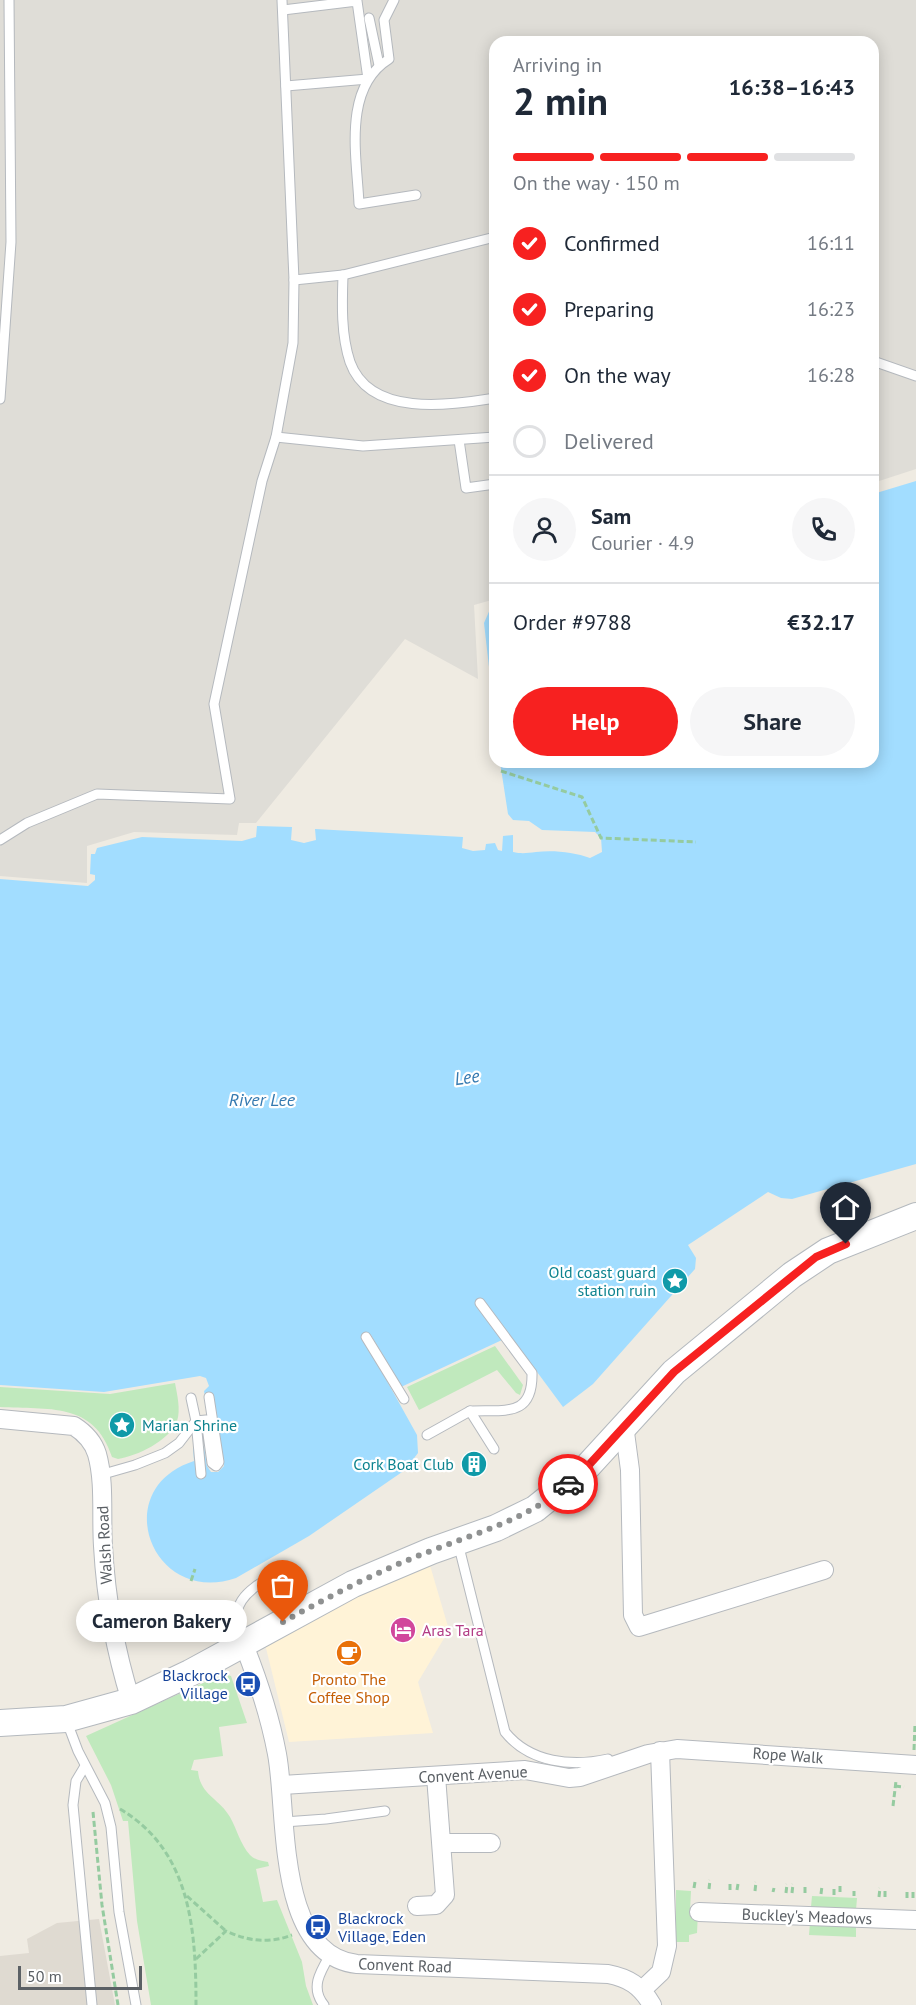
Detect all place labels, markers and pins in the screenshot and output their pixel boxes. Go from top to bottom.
pin [820,1182,871,1244]
place label: Old coast guard station ruin [549,1262,656,1300]
place icon: Old coast guard station ruin [660,1266,690,1296]
place icon: Marian Shrine [107,1410,137,1440]
place label: Marian Shrine [142,1415,237,1435]
building icon: Cork Boat Club [459,1449,489,1479]
place label: Cork Boat Club [353,1454,454,1474]
pin [257,1560,308,1622]
callout: Cameron Bakery [76,1601,247,1643]
hotel icon: Aras Tara [388,1615,418,1645]
place label: Aras Tara [422,1620,484,1640]
cafe icon: Pronto The Coffee Shop [334,1638,364,1668]
place label: Blackrock Village [162,1665,228,1703]
bus stop icon: Blackrock Village [233,1669,263,1699]
place label: Pronto The Coffee Shop [308,1669,390,1707]
place label: Blackrock Village, Eden [337,1908,426,1946]
bus stop icon: Blackrock Village, Eden [303,1912,333,1942]

